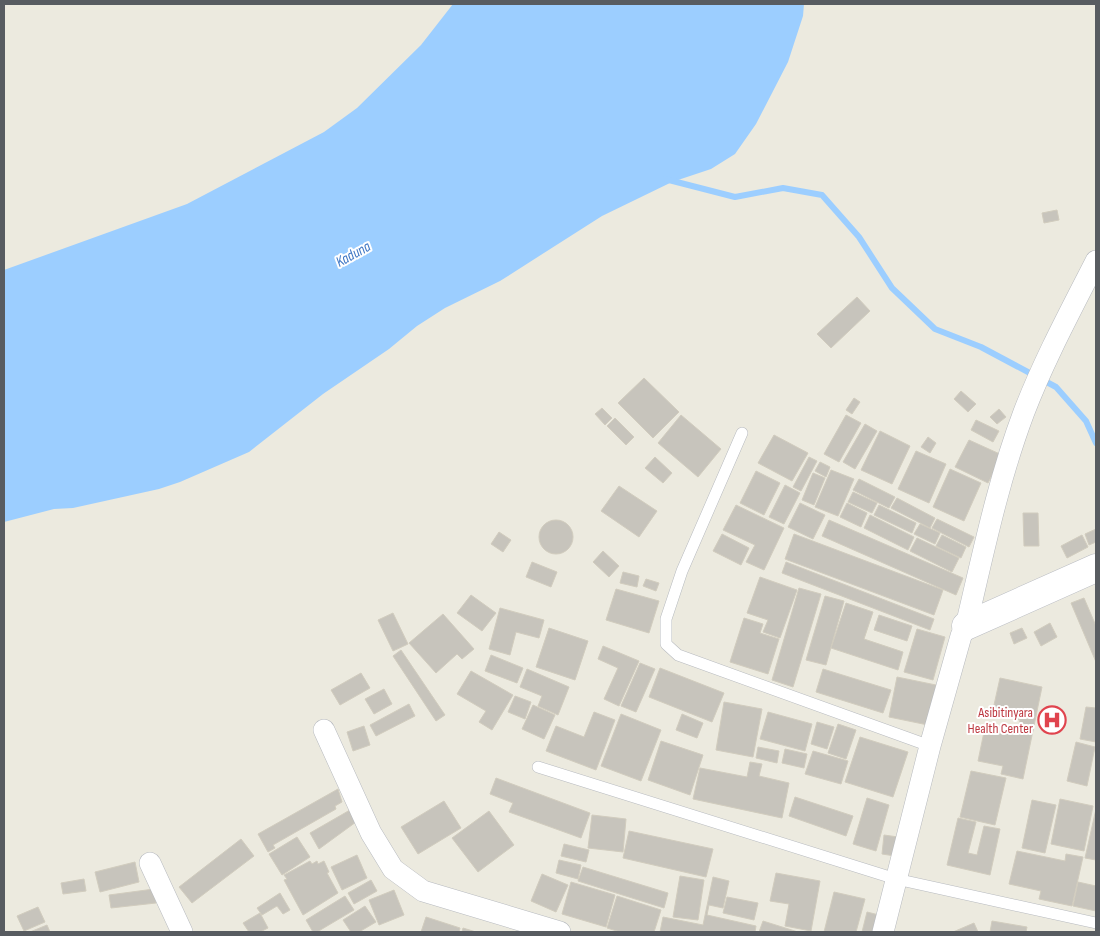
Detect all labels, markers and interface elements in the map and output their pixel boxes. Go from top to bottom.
water label: Kaduna [332,237,374,272]
place label: Asibitinyara Health Center [968,704,1033,737]
hospital icon: Asibitinyara Health Center [1037,705,1067,735]

